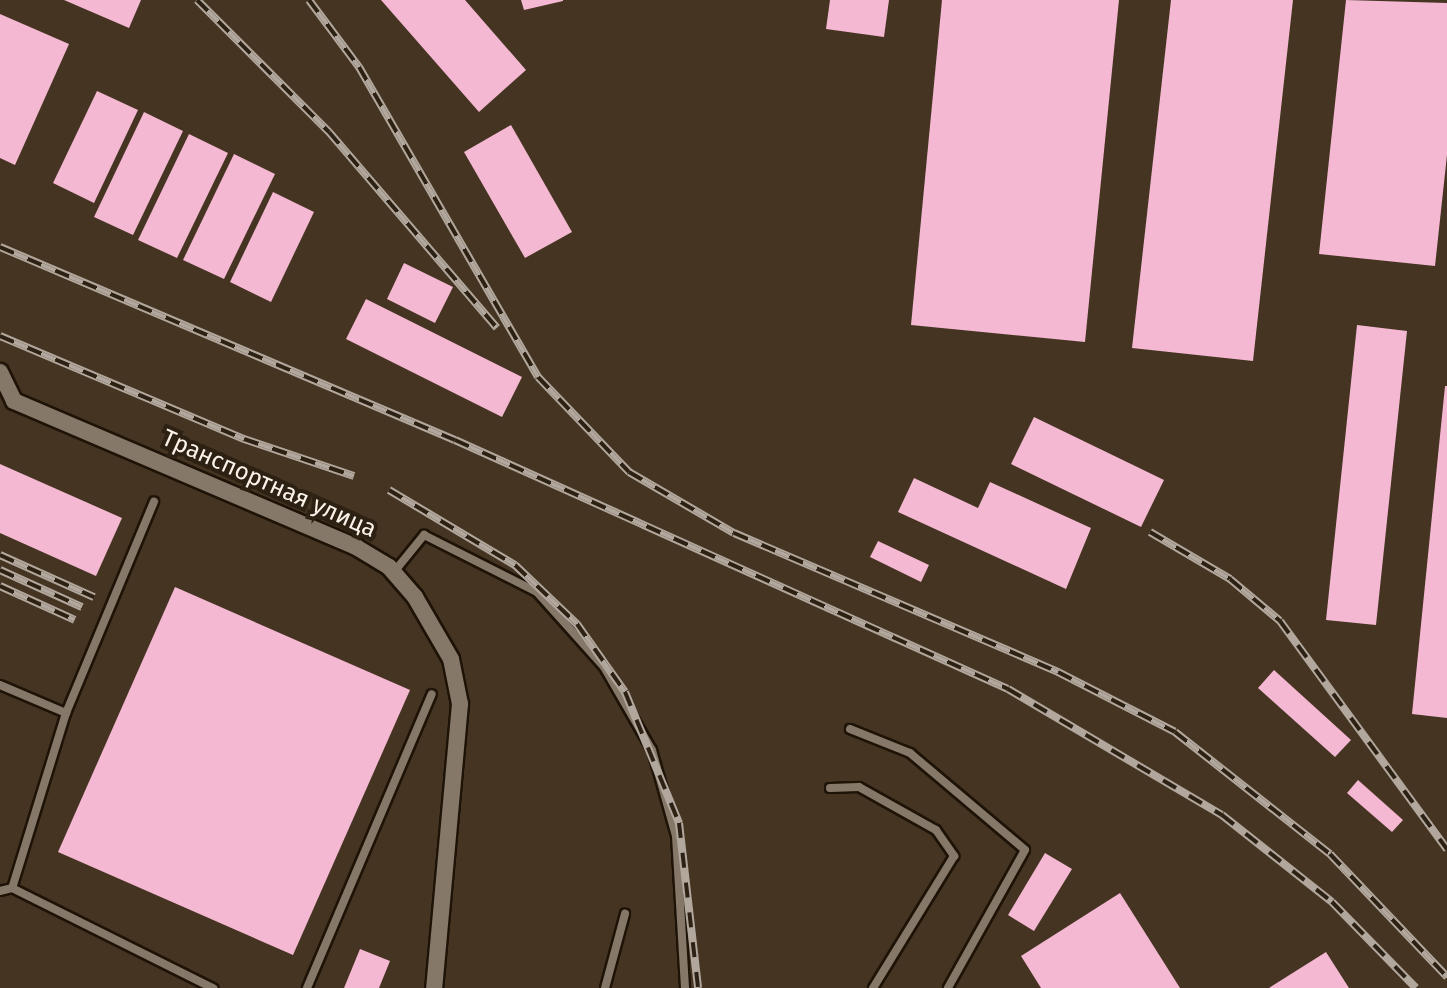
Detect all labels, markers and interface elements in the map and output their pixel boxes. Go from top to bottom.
street label: Транспортная улица [157,424,381,544]

